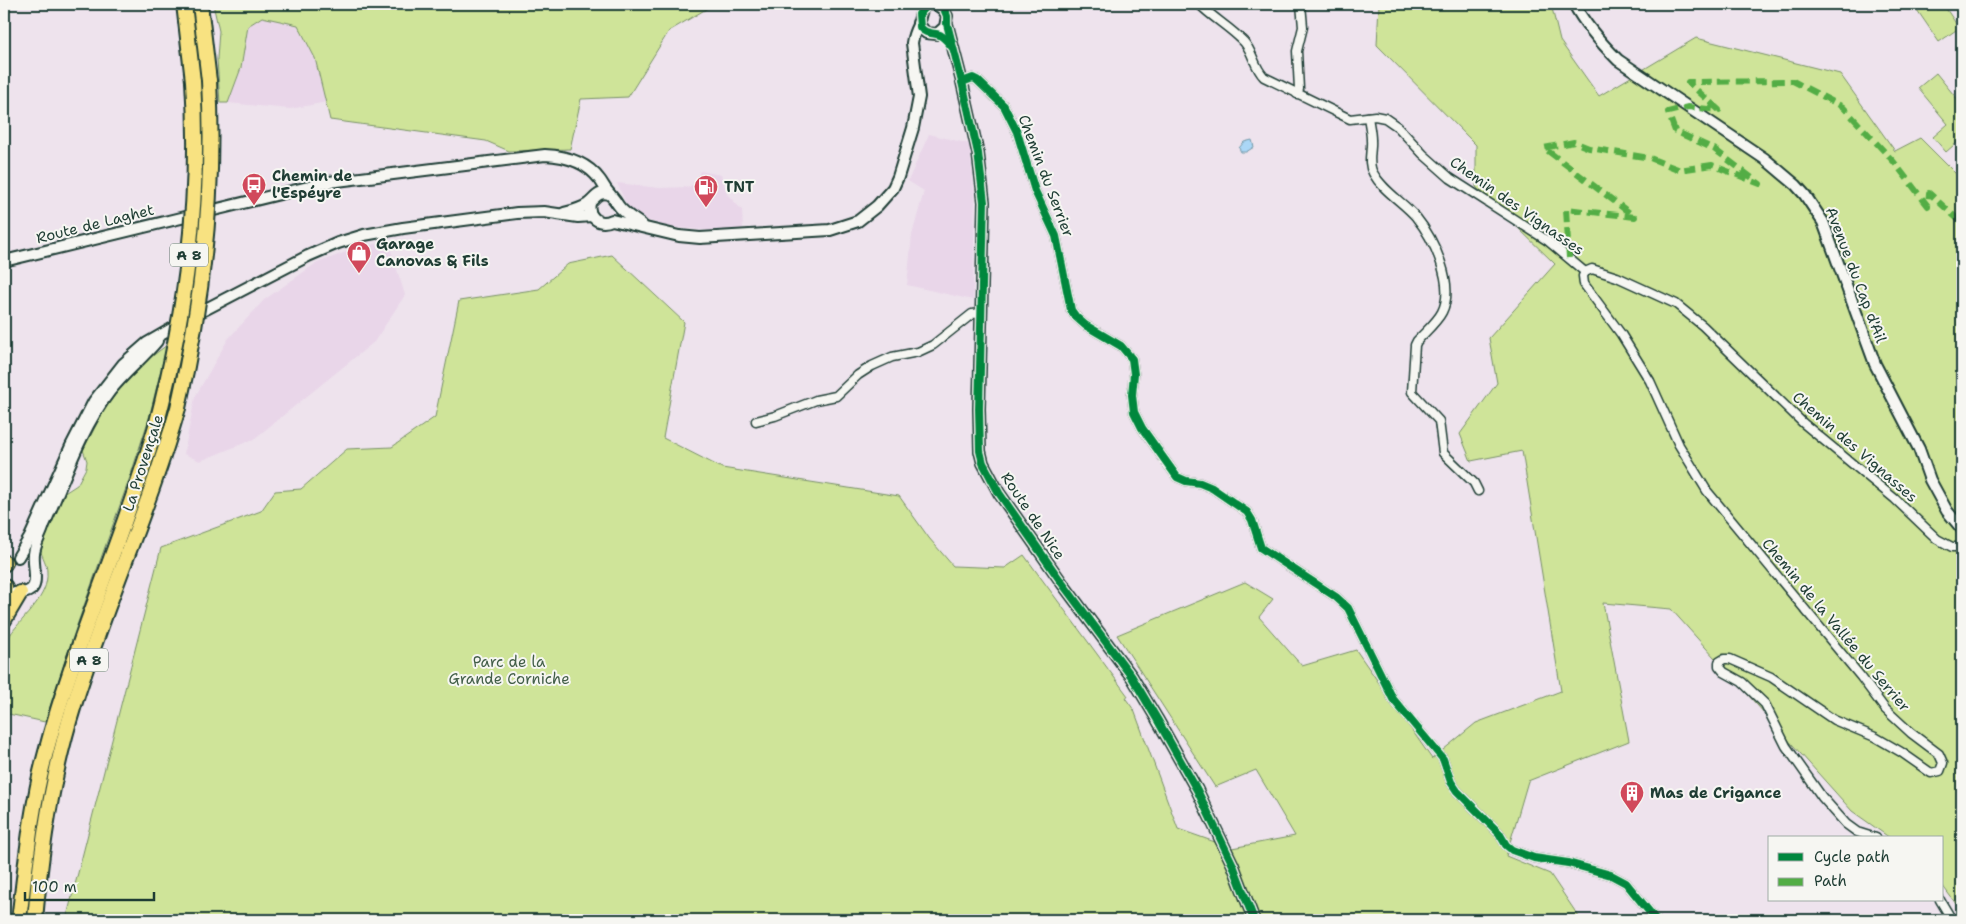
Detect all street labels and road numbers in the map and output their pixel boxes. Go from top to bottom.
street label: Chemin du Serrier [1013,112,1079,240]
street label: Chemin des Vignasses [1446,152,1588,260]
street label: Route de Laghet [34,200,156,248]
street label: Avenue du Cap d'Ail [1821,204,1891,346]
road number: A 8 [170,244,208,266]
street label: Chemin des Vignasses [1788,387,1922,507]
street label: La Provençale [118,412,168,514]
street label: Route de Nice [996,468,1070,564]
street label: Chemin de la Vallée du Serrier [1758,534,1914,716]
road number: A 8 [70,648,108,672]

